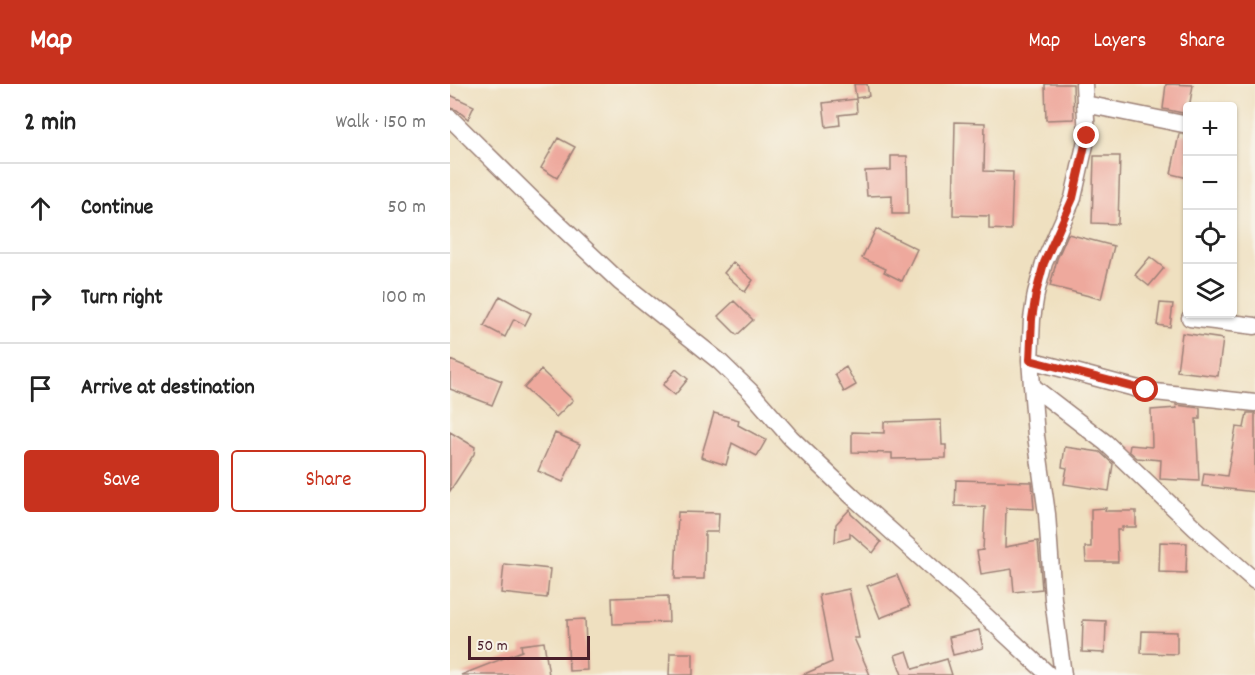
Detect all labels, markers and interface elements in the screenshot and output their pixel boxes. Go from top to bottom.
text: Map [30,22,72,62]
text: Map [1029,27,1060,57]
text: Layers [1093,27,1146,57]
text: Share [1179,27,1225,57]
map controls [1183,102,1237,318]
button: + [1183,102,1237,156]
text: 2 min [24,105,76,142]
text: Walk · 150 m [336,109,426,137]
route end [1073,122,1099,148]
button: − [1183,156,1237,210]
icon: ahead [24,192,57,225]
text: Continue [81,193,153,224]
text: 50 m [388,194,426,222]
button: locate [1183,210,1237,264]
button: layers [1183,264,1237,318]
icon: right [24,282,57,315]
text: Turn right [81,283,163,314]
text: 100 m [382,284,426,312]
icon: arrive [24,372,57,405]
text: Arrive at destination [81,373,255,404]
route start [1132,376,1158,402]
button: Save [24,450,219,512]
button: Share [231,450,426,512]
scale bar [468,633,590,660]
text: 50 m [477,635,508,658]

